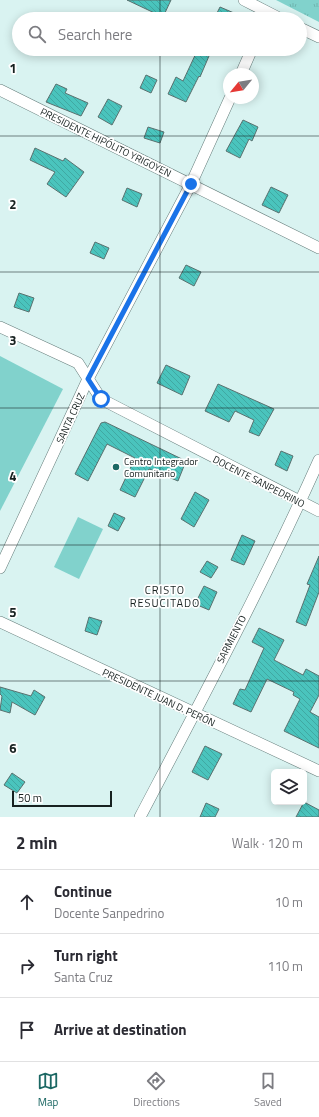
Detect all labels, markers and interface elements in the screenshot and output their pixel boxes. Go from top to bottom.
search box [12,12,307,56]
icon: search [26,23,48,45]
text: Search here [58,23,132,46]
text: 1 [9,58,17,78]
north arrow [223,68,259,104]
street label: PRESIDENTE HIPÓLITO YRIGOYEN [38,104,174,181]
route end [182,175,200,193]
text: 2 [9,194,17,214]
text: 3 [9,330,17,350]
street label: SANTA CRUZ [52,390,89,446]
route start [92,390,110,408]
street label: DOCENTE SANPEDRINO [210,452,308,511]
place label: Centro Integrador Comunitario [124,454,199,481]
marker: Centro Integrador Comunitario [111,462,121,472]
text: 4 [9,466,17,486]
district label: CRISTO RESUCITADO [130,582,200,611]
text: 5 [9,602,17,622]
street label: SARMIENTO [213,612,250,666]
street label: PRESIDENTE JUAN D. PERÓN [100,665,218,730]
text: 6 [9,738,17,758]
map controls [271,769,307,805]
button: layers [271,769,307,805]
scale bar [12,789,112,808]
text: 50 m [18,790,42,806]
text: 2 min [16,830,57,856]
text: Walk · 120 m [232,833,303,853]
text: Continue [54,880,112,903]
icon: ahead [16,891,38,913]
text: 10 m [275,892,303,912]
text: Docente Sanpedrino [54,903,164,923]
text: Turn right [54,944,118,967]
icon: right [16,955,38,977]
text: 110 m [267,956,303,976]
text: Santa Cruz [54,967,113,987]
text: Arrive at destination [54,1018,187,1041]
icon: arrive [16,1019,38,1041]
tab: Map [37,1070,59,1110]
tab: Directions [133,1070,180,1110]
tab: Saved [254,1070,282,1110]

